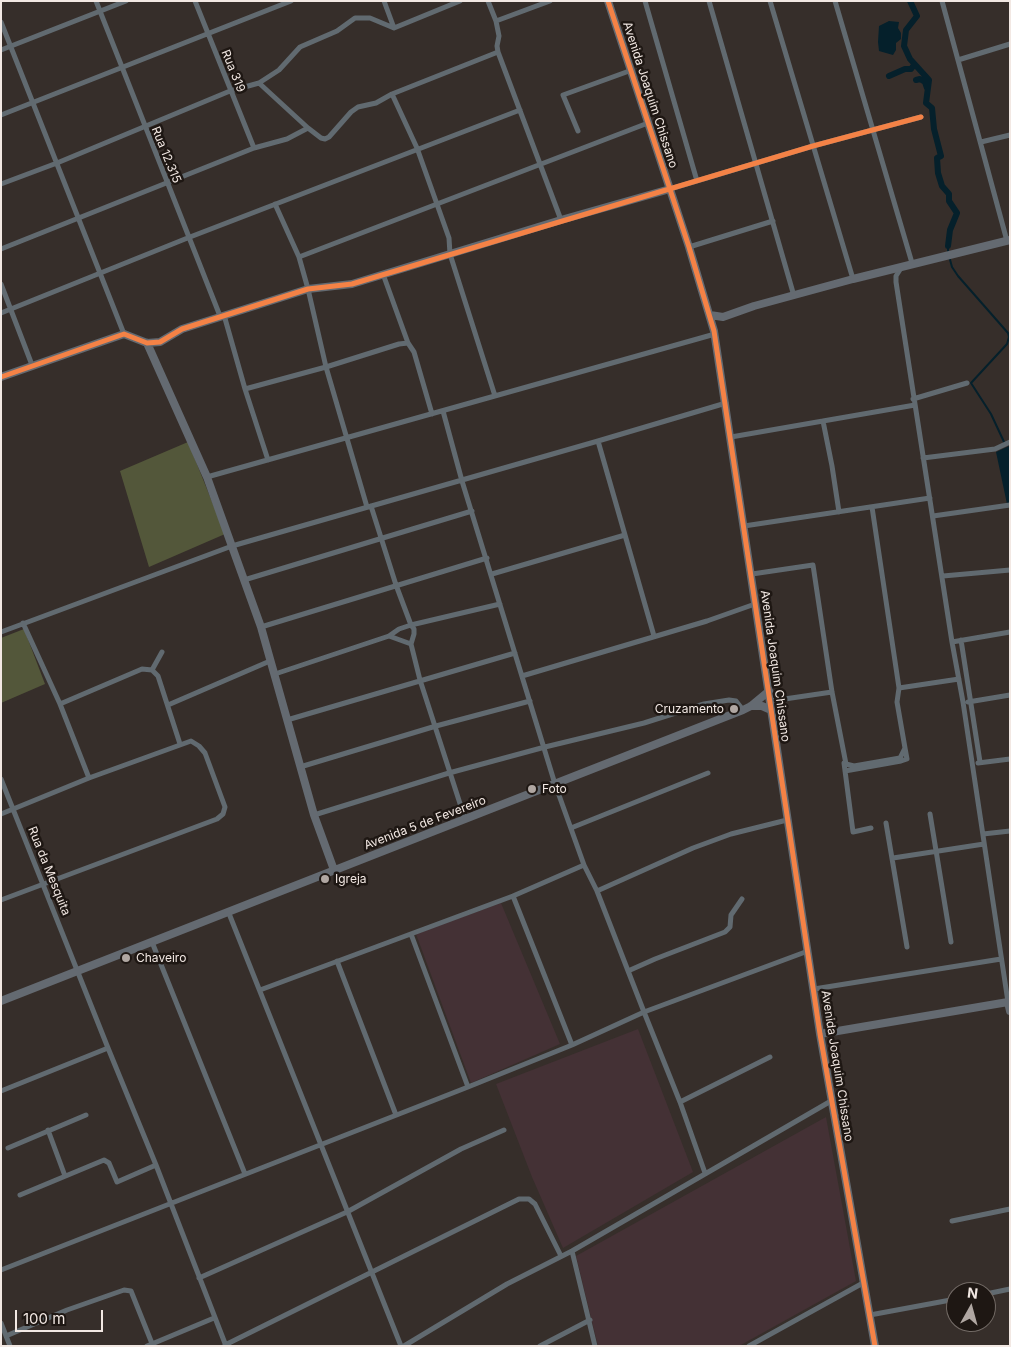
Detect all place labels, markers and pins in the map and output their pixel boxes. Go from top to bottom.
place label: Cruzamento [655,702,724,716]
marker: Cruzamento [728,703,740,715]
place label: Foto [542,782,567,796]
marker: Foto [526,783,538,795]
place label: Igreja [335,872,367,886]
marker: Igreja [319,873,331,885]
place label: Chaveiro [136,951,186,965]
marker: Chaveiro [120,952,132,964]

